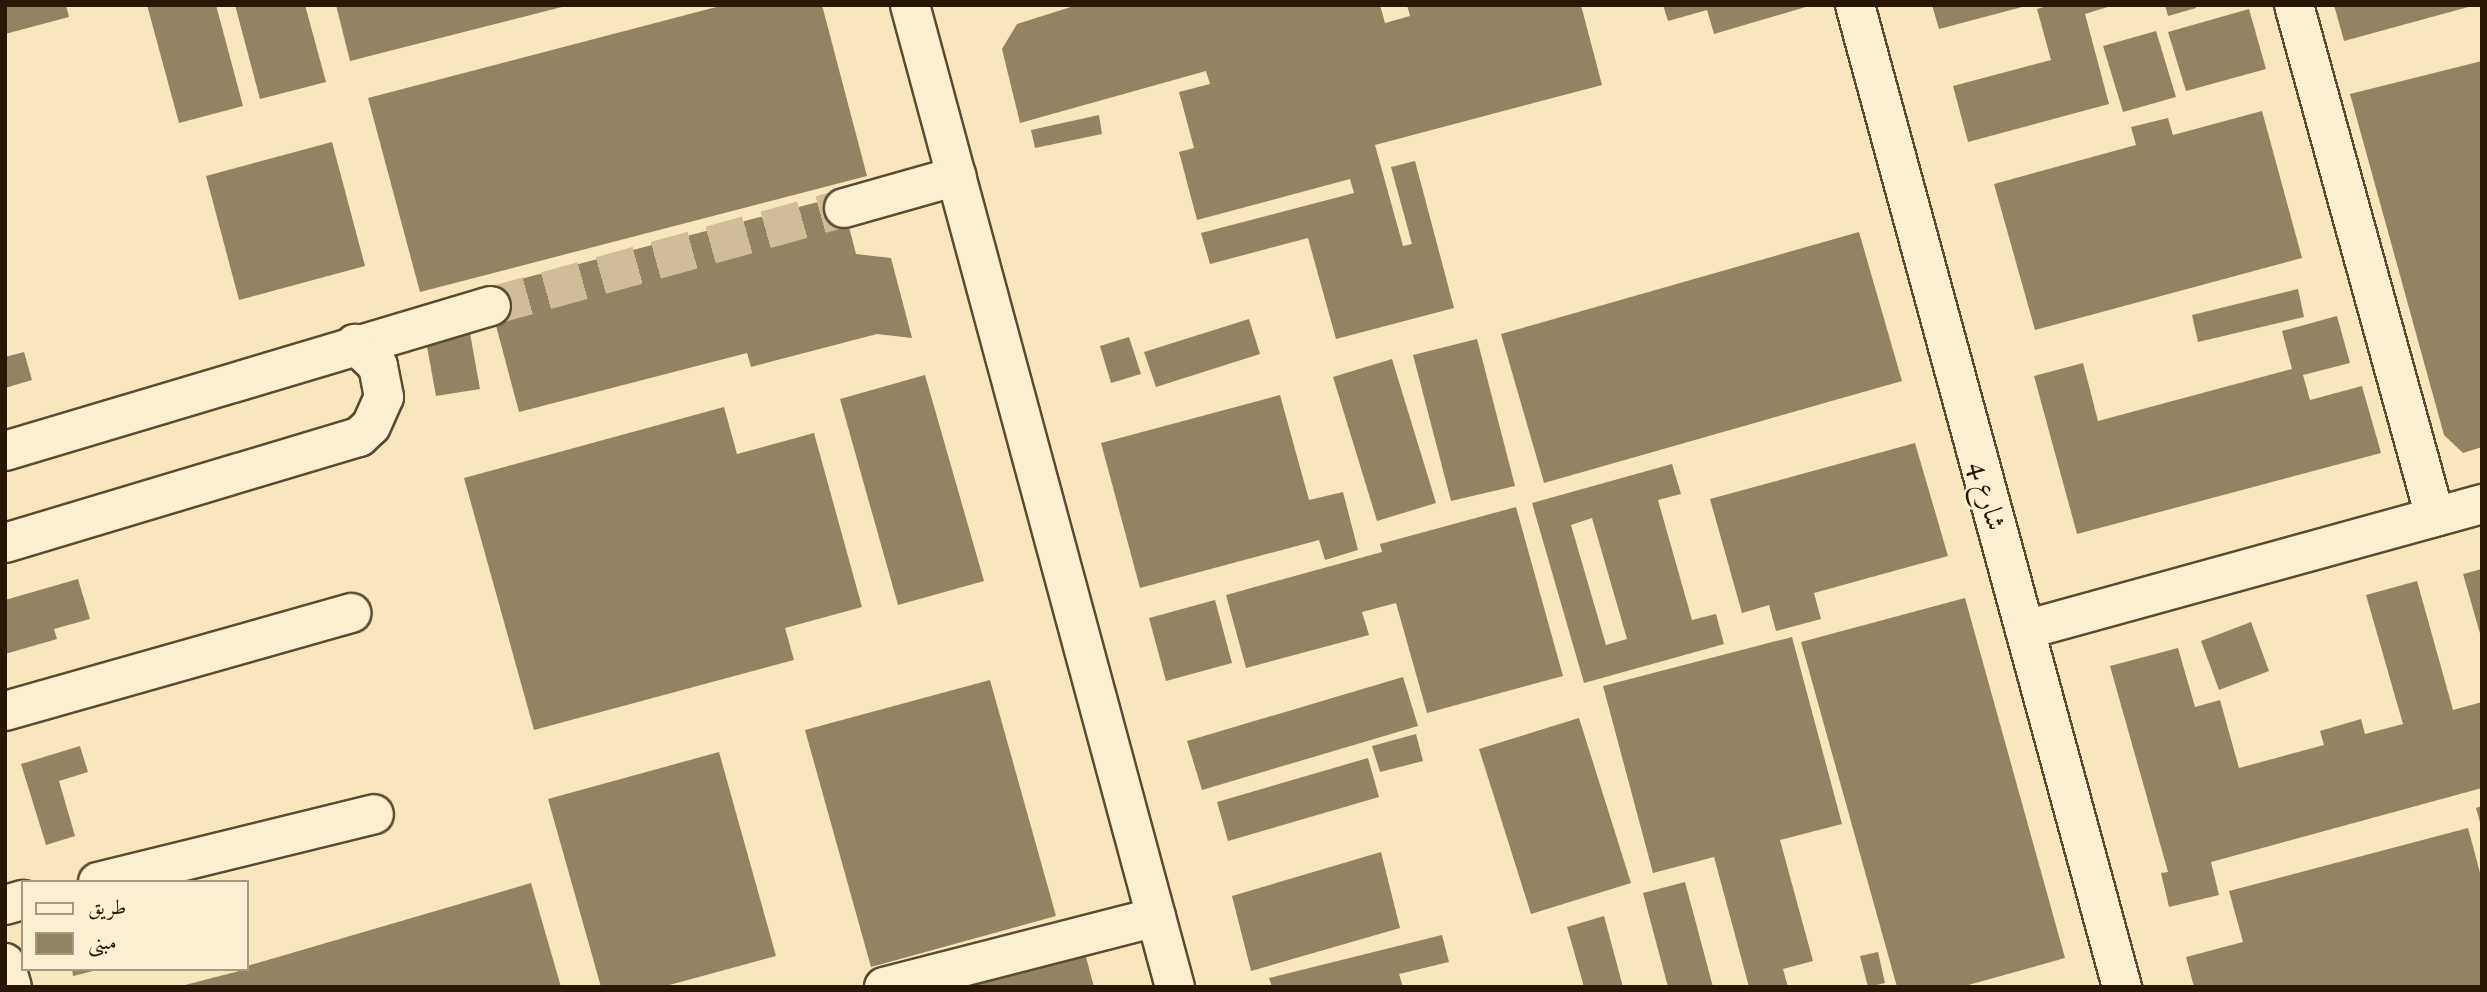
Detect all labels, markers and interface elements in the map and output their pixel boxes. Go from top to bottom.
street label: شارع 4 [1963,458,2013,534]
legend [21,880,248,971]
text: طريق [88,894,126,920]
text: مبنى [88,929,117,955]

